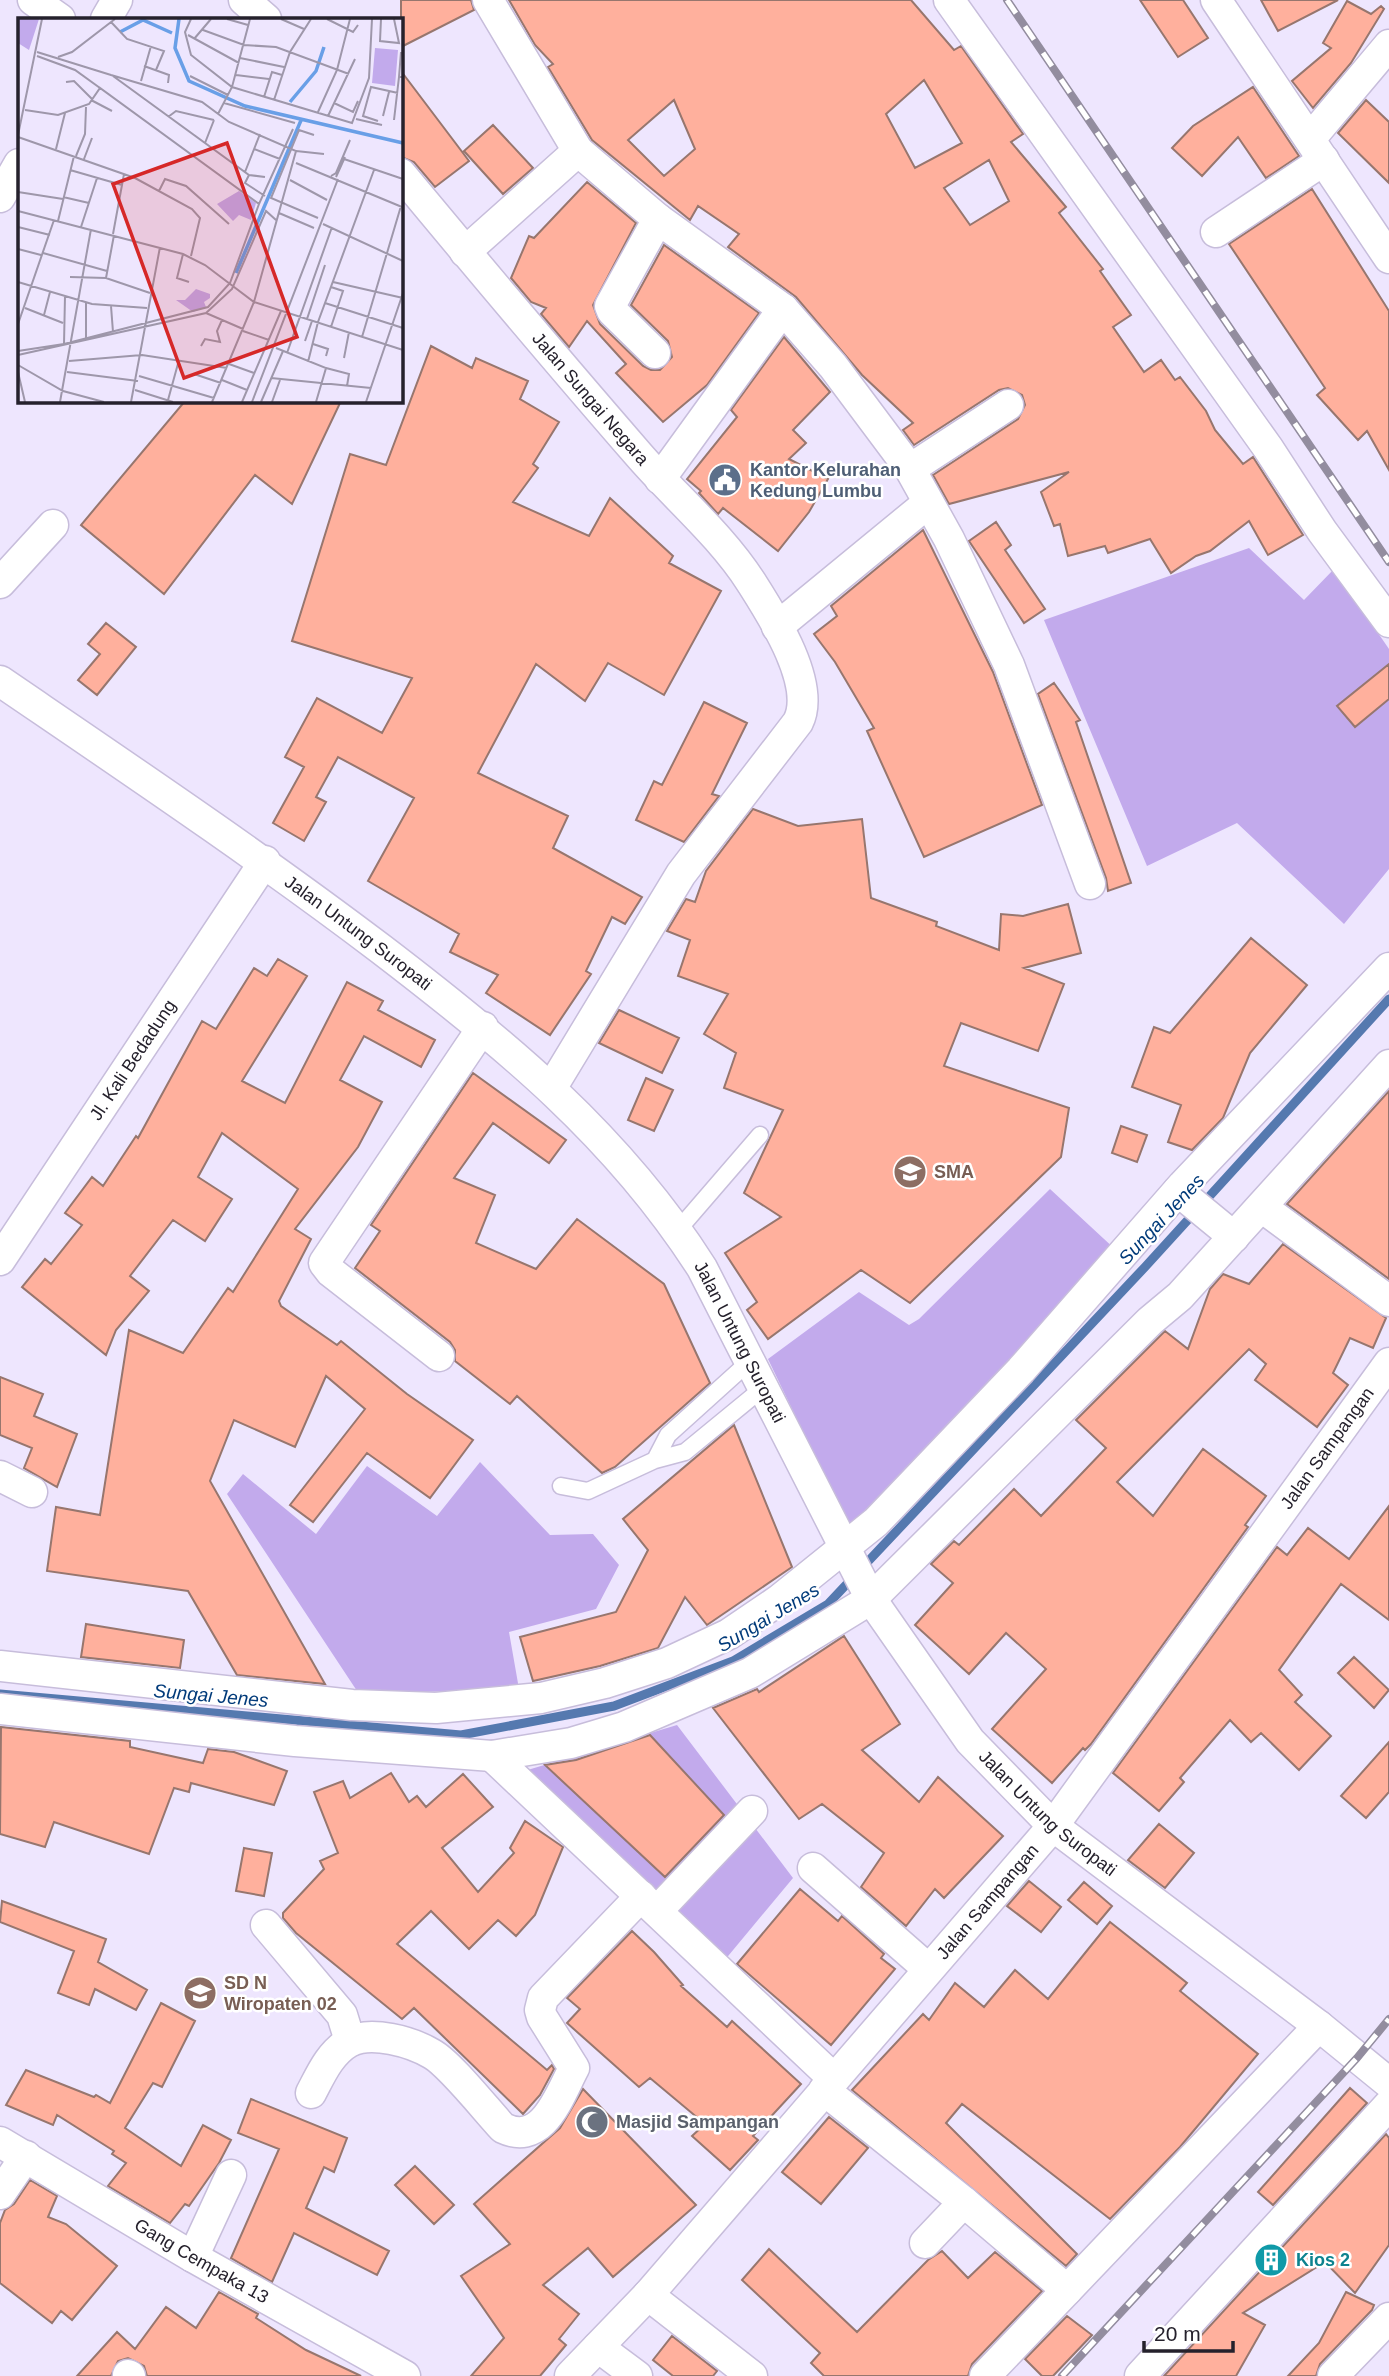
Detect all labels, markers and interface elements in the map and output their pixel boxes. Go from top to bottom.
inset map [18,18,402,402]
street label: Jalan Sungai Negara [528,328,654,470]
place label: Kantor Kelurahan Kedung Lumbu [750,460,901,501]
public building icon: Kantor Kelurahan Kedung Lumbu [706,461,744,499]
street label: Jalan Untung Suropati [281,871,436,994]
street label: Jl. Kali Bedadung [86,996,180,1124]
school or university icon: SMA [891,1153,929,1191]
place label: SMA [934,1162,974,1182]
water label: Sungai Jenes [1114,1170,1209,1269]
street label: Jalan Untung Suropati [690,1258,789,1426]
street label: Jalan Sampangan [1276,1384,1378,1513]
water label: Sungai Jenes [713,1579,823,1656]
water label: Sungai Jenes [153,1680,270,1711]
street label: Jalan Untung Suropati [975,1746,1120,1880]
street label: Jalan Sampangan [933,1840,1043,1963]
place label: SD N Wiropaten 02 [224,1973,337,2014]
school or university icon: SD N Wiropaten 02 [181,1974,219,2012]
mosque icon: Masjid Sampangan [573,2103,611,2141]
place label: Masjid Sampangan [616,2112,779,2132]
street label: Gang Cempaka 13 [131,2214,272,2307]
building icon: Kios 2 [1252,2241,1290,2279]
place label: Kios 2 [1296,2250,1350,2270]
scale bar [1144,2310,1233,2354]
text: 20 m [1154,2322,1201,2345]

